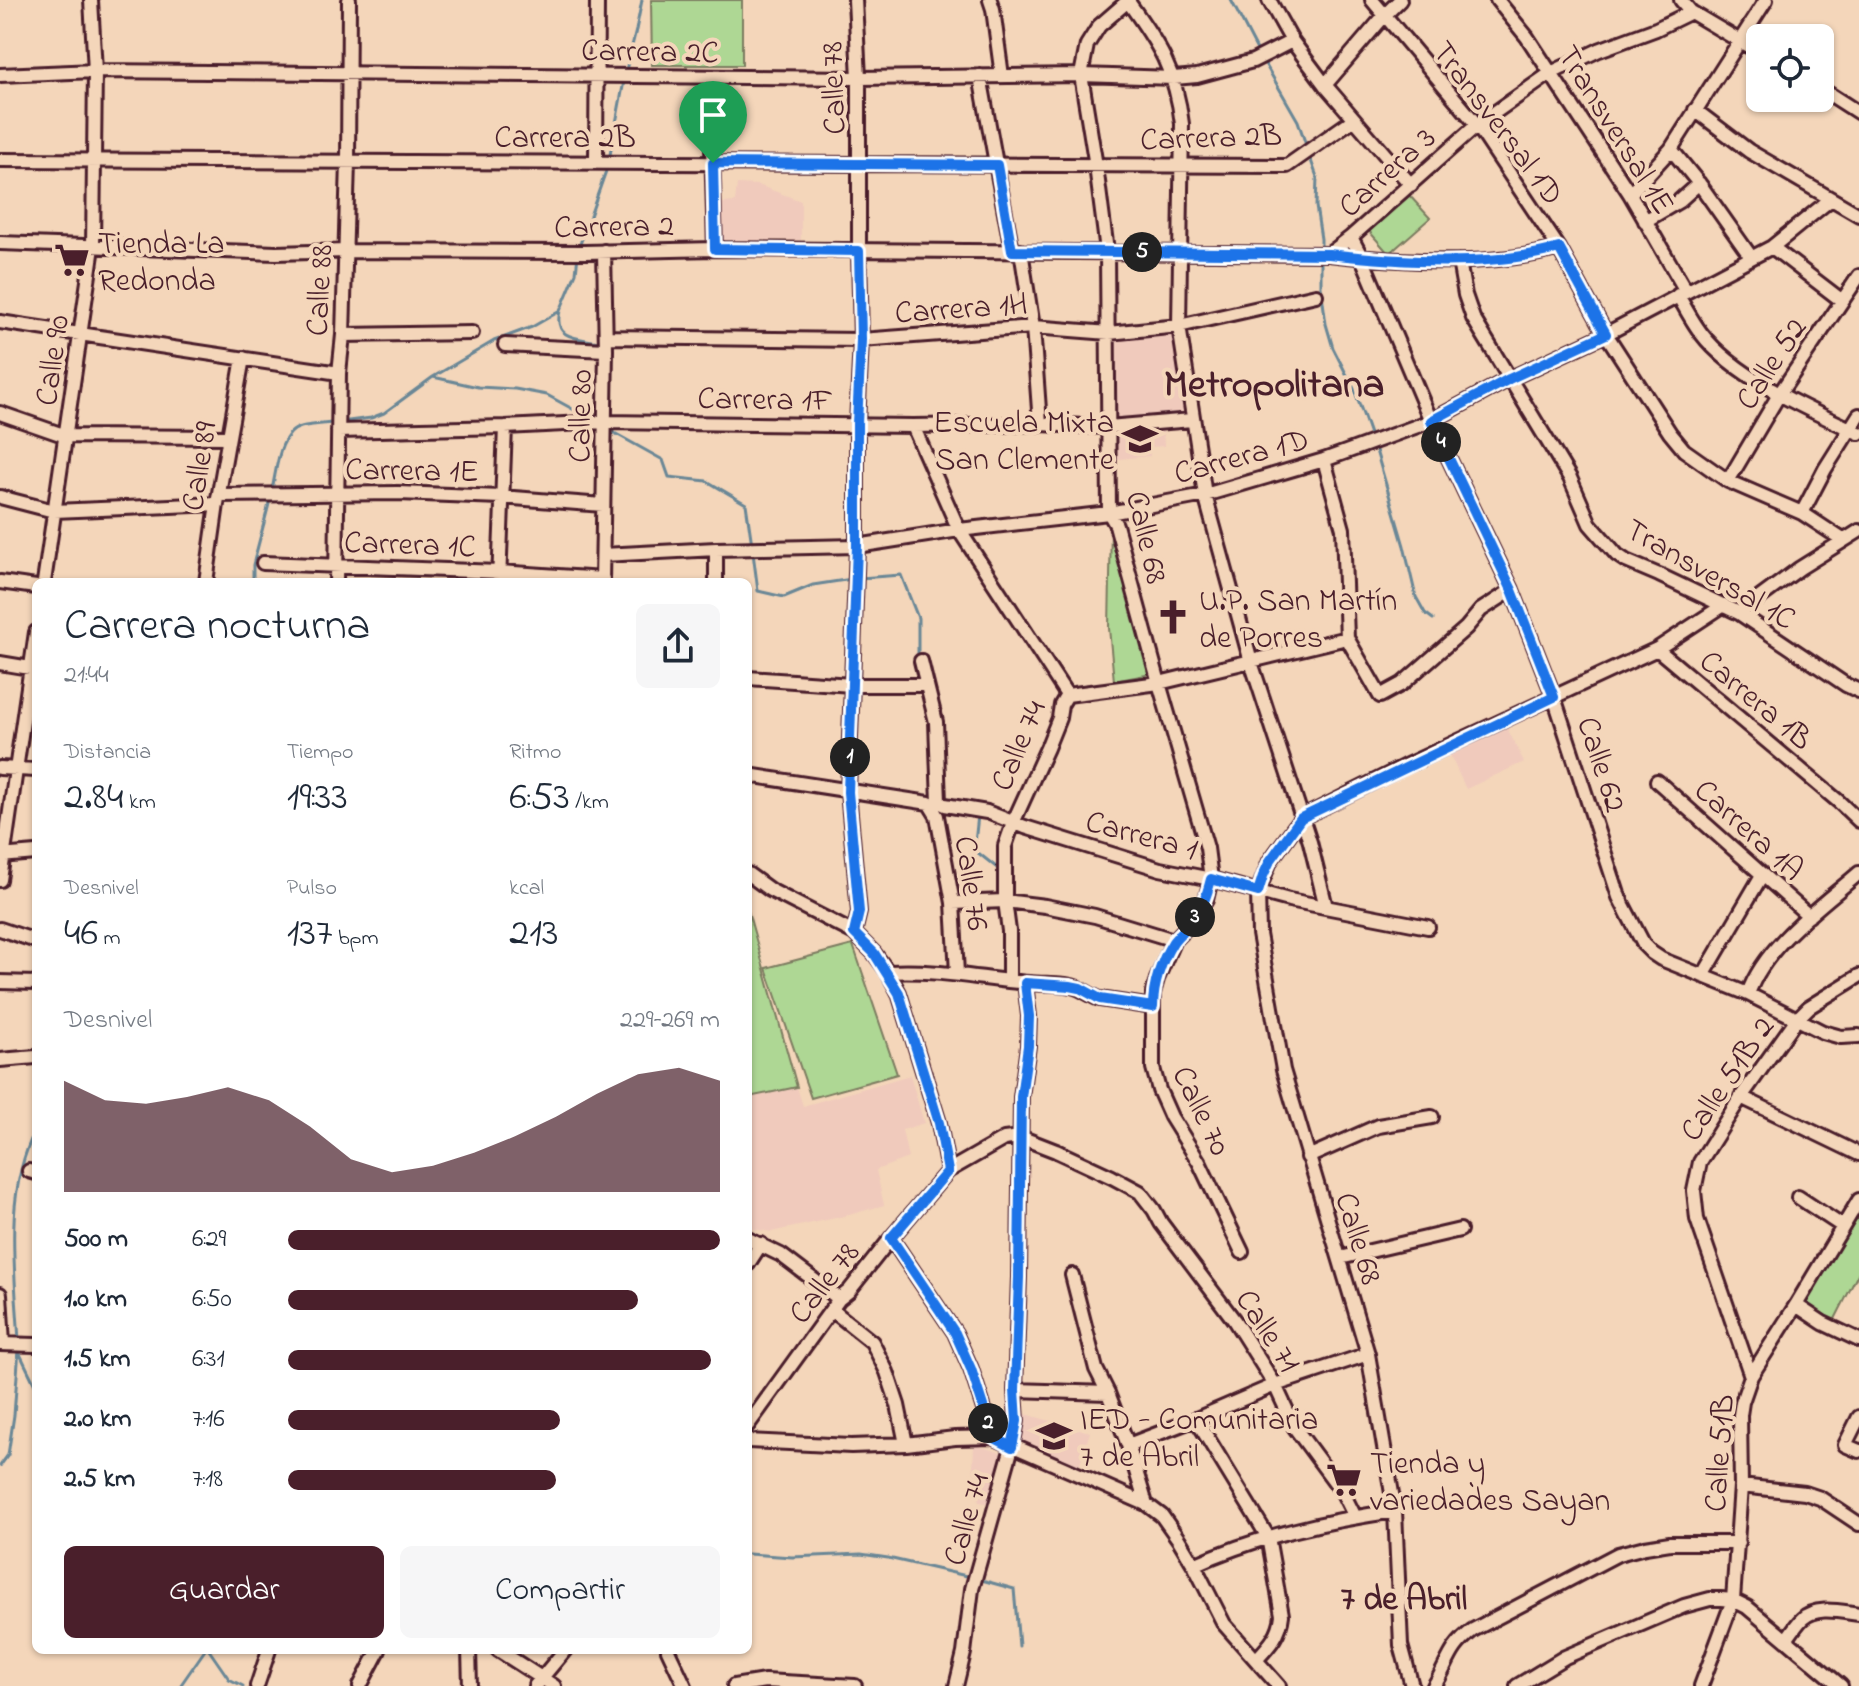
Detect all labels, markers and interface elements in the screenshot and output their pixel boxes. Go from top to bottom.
map controls [1746,24,1834,112]
button: locate [1746,24,1834,112]
street label: Carrera 2C [581,29,719,78]
street label: Transversal 1D [1419,32,1574,216]
street label: Transversal 1E [1543,37,1685,225]
street label: Calle 78 [810,41,861,135]
pin [679,81,747,163]
icon: arrive [691,93,735,137]
street label: Carrera 2B [1140,114,1283,165]
street label: Carrera 2B [494,116,636,163]
street label: Carrera 3 [1329,117,1448,230]
street label: Carrera 2 [554,204,675,253]
place label: Tienda La Redonda [98,222,225,306]
pin: 5 [1122,232,1162,272]
text: 5 [1136,236,1148,268]
supermarket icon: Tienda La Redonda [53,241,91,279]
street label: Calle 88 [296,243,347,337]
street label: Carrera 1H [893,282,1029,339]
street label: Calle 52 [1725,309,1821,421]
street label: Calle 90 [25,312,84,409]
district label: Metropolitana [1164,357,1384,416]
street label: Calle 80 [558,369,607,463]
street label: Carrera 1F [697,377,833,426]
place label: Escuela Mixta San Clemente [933,401,1115,485]
street label: Calle 89 [171,418,232,514]
street label: Carrera 1D [1169,418,1315,499]
school or university icon: Escuela Mixta San Clemente [1121,420,1159,458]
pin: 4 [1421,422,1461,462]
text: 4 [1436,426,1446,458]
street label: Carrera 1E [345,448,479,497]
street label: Calle 68 [1111,487,1178,589]
street label: Transversal 1C [1615,508,1803,644]
street label: Carrera 1C [343,521,477,572]
place label: U.P. San Martín de Porres [1199,579,1397,663]
text: Carrera nocturna [64,595,370,659]
church icon: U.P. San Martín de Porres [1154,598,1192,636]
button: share [636,604,720,688]
street label: Carrera 1B [1688,640,1822,763]
text: 21:44 [64,657,109,695]
street label: Calle 74 [980,694,1060,799]
street label: Calle 62 [1562,711,1637,819]
text: Distancia [64,737,151,769]
text: Tiempo [287,737,354,769]
text: Ritmo [509,737,561,769]
pin: 1 [830,737,870,777]
text: 1 [847,741,854,773]
text: 2.84 [64,769,124,828]
text: 19:33 [287,769,348,828]
text: 6:53 [509,769,570,828]
street label: Carrera 1A [1682,769,1813,894]
text: km [124,787,156,819]
text: /km [570,787,609,819]
street label: Carrera 1 [1080,800,1202,875]
street label: Calle 76 [940,833,999,934]
text: Desnivel [64,873,139,905]
text: Pulso [287,873,337,905]
text: kcal [509,873,544,905]
pin: 3 [1175,897,1215,937]
text: 3 [1190,901,1200,933]
text: 46 [64,905,98,964]
text: 137 [287,905,332,964]
text: 213 [509,905,558,964]
text: m [98,923,121,955]
text: bpm [332,923,379,955]
text: Desnivel [64,1002,152,1040]
text: 229–269 m [620,1002,720,1040]
street label: Calle 51B 2 [1670,1008,1788,1152]
street label: Calle 70 [1158,1059,1242,1165]
street label: Calle 68 [1320,1187,1393,1291]
text: 500 m [64,1221,128,1259]
text: 6:29 [192,1221,226,1259]
street label: Calle 78 [779,1233,873,1335]
text: 1.0 km [64,1281,127,1319]
text: 6:50 [192,1281,232,1319]
street label: Calle 71 [1221,1281,1311,1383]
text: 1.5 km [64,1341,131,1379]
text: 6:31 [192,1341,225,1379]
street label: Calle 51B [1694,1393,1749,1514]
place label: IED - Comunitaria 7 de Abril [1080,1398,1318,1482]
text: 2.0 km [64,1401,132,1439]
text: 7:16 [192,1401,225,1439]
pin: 2 [968,1403,1008,1443]
text: 2 [983,1407,993,1439]
school or university icon: IED - Comunitaria 7 de Abril [1035,1417,1073,1455]
place label: Tienda y variedades Sayan [1370,1442,1610,1526]
text: 2.5 km [64,1461,135,1499]
text: 7:18 [192,1461,223,1499]
supermarket icon: Tienda y variedades Sayan [1325,1461,1363,1499]
street label: Calle 74 [933,1468,1004,1572]
button: Guardar [64,1546,384,1638]
button: Compartir [400,1546,720,1638]
district label: 7 de Abril [1341,1576,1467,1626]

